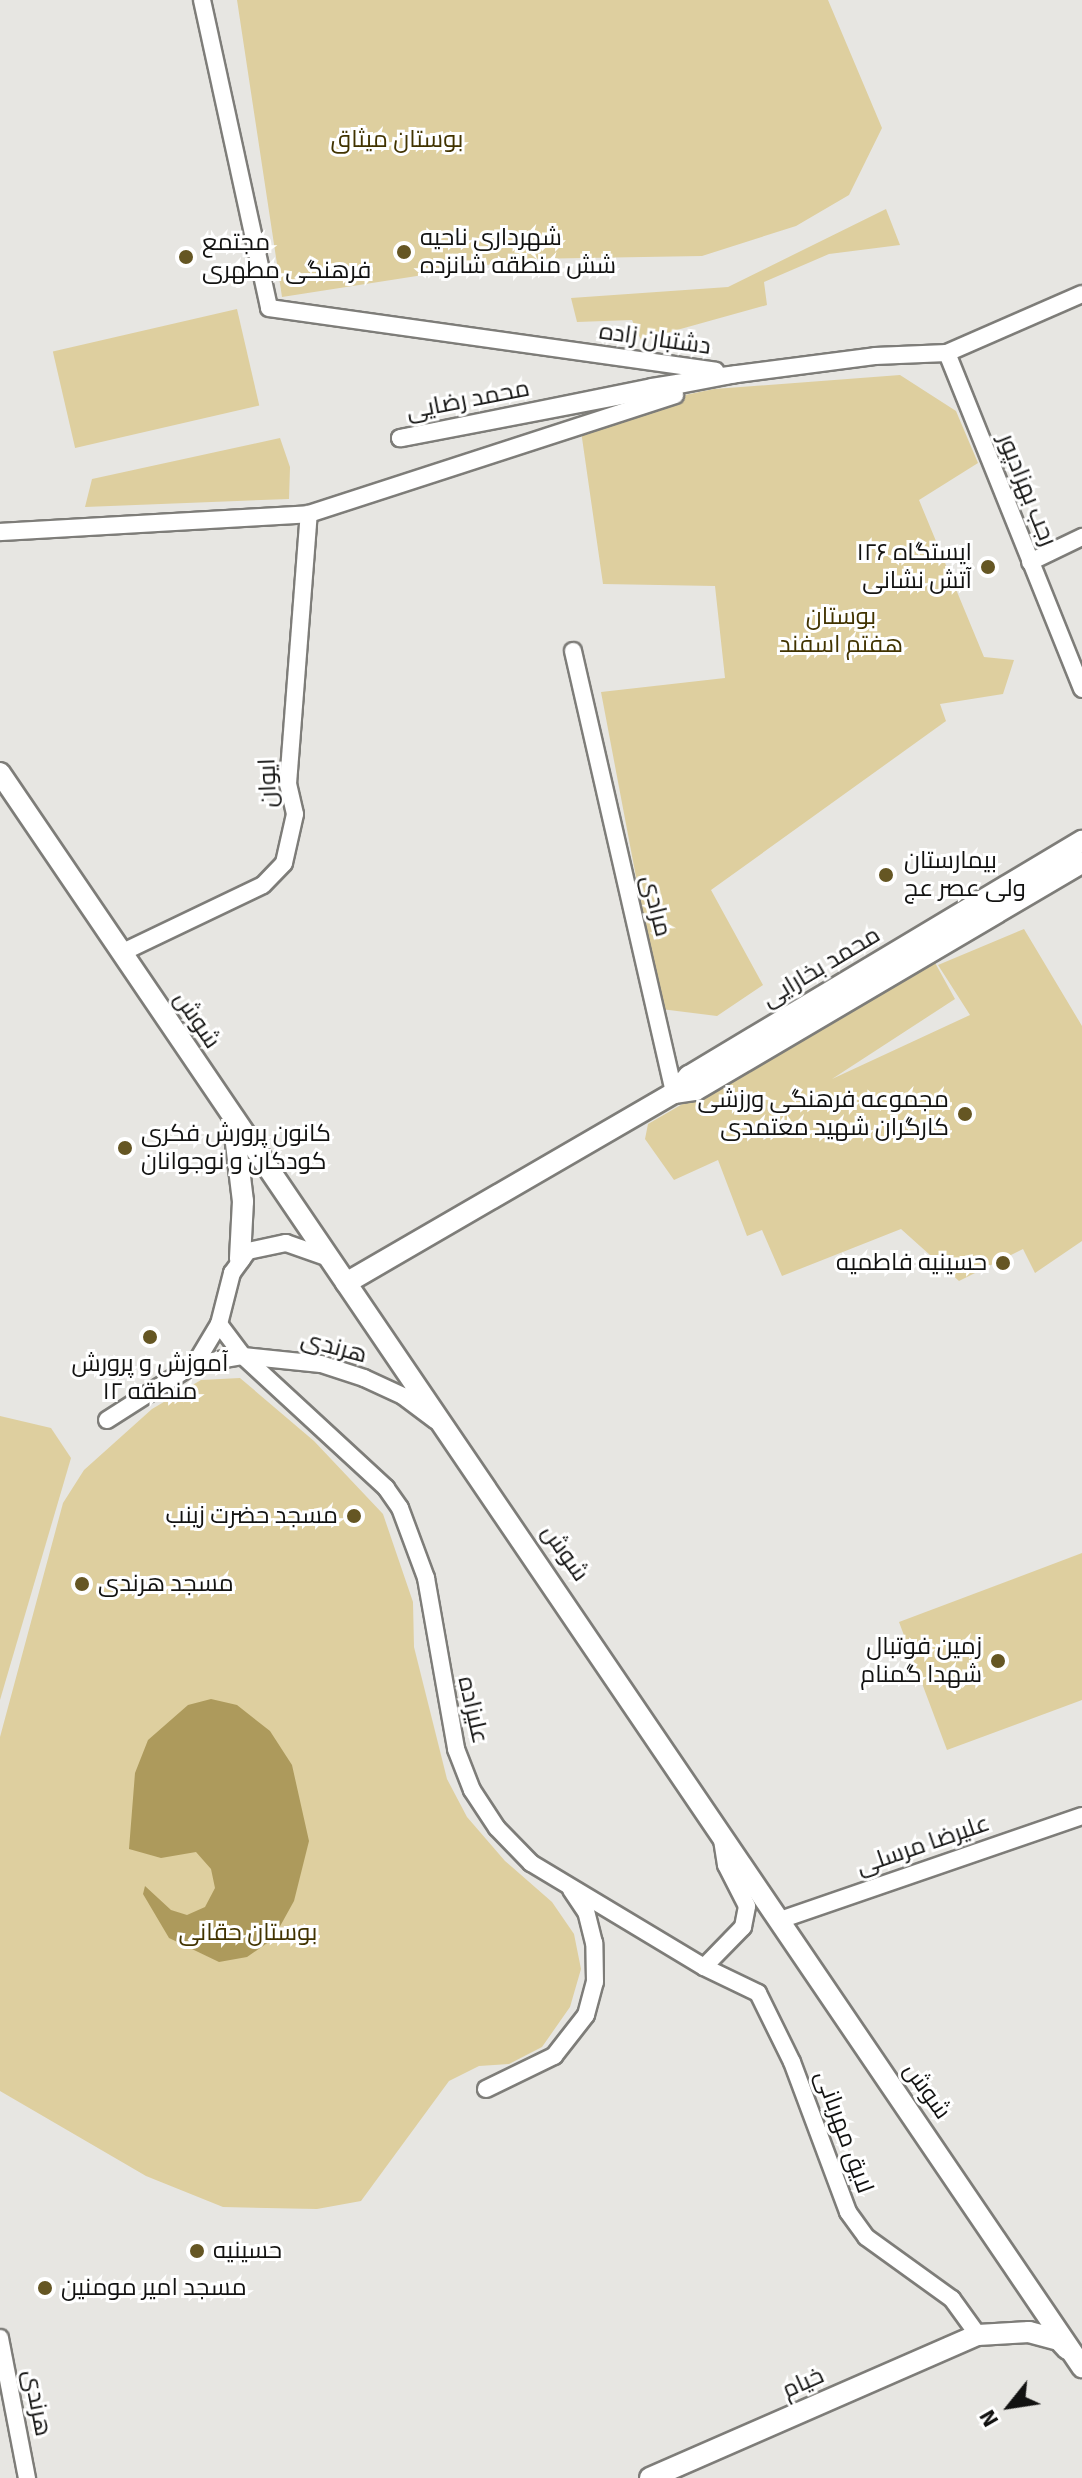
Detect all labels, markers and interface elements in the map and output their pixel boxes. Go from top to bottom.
park label: بوستان میثاق [331,126,463,154]
place label: شهرداری ناحیه شش منطقه شانزده [420,224,616,280]
place label: مجتمع فرهنگی مطهری [202,229,371,285]
marker: شهرداری ناحیه شش منطقه شانزده [395,243,413,261]
marker: مجتمع فرهنگی مطهری [177,248,195,266]
street label: دشتبان زاده [597,317,713,361]
street label: محمد رضایی [404,374,532,426]
street label: رجب بهزادپور [991,430,1063,550]
place label: ایستگاه ۱۲۶ آتش نشانی [857,539,972,595]
marker: ایستگاه ۱۲۶ آتش نشانی [979,558,997,576]
park label: بوستان هفتم اسفند [779,603,903,659]
street label: ایوان [253,758,283,808]
place label: بیمارستان ولی عصر عج [904,847,1026,903]
marker: بیمارستان ولی عصر عج [875,864,897,886]
street label: مرادی [635,872,677,940]
street label: محمد بخارایی [757,921,885,1013]
street label: شوش [168,986,226,1054]
place label: مجموعه فرهنگی ورزشی کارگران شهید معتمدی [698,1086,949,1142]
marker: مجموعه فرهنگی ورزشی کارگران شهید معتمدی [956,1105,974,1123]
place label: کانون پرورش فکری کودکان و نوجوانان [141,1120,331,1176]
marker: کانون پرورش فکری کودکان و نوجوانان [116,1139,134,1157]
place label: حسینیه فاطمیه [836,1249,987,1277]
marker: حسینیه فاطمیه [994,1254,1012,1272]
street label: هرندی [298,1324,370,1370]
marker: آموزش و پرورش منطقه ۱۲ [141,1328,159,1346]
place label: آموزش و پرورش منطقه ۱۲ [72,1350,228,1406]
place label: مسجد حضرت زینب [166,1502,338,1530]
marker: مسجد حضرت زینب [345,1507,363,1525]
street label: شوش [535,1519,595,1587]
place label: مسجد هرندی [98,1570,234,1598]
marker: مسجد هرندی [73,1575,91,1593]
place label: زمین فوتبال شهدا گمنام [860,1633,982,1689]
marker: زمین فوتبال شهدا گمنام [989,1652,1007,1670]
street label: علیزاده [451,1674,495,1746]
street label: علیرضا مرسلی [853,1809,993,1881]
park label: بوستان حقانی [179,1919,317,1947]
street label: شوش [897,2057,957,2125]
street label: لایق مهربانی [809,2067,879,2197]
place label: حسینیه [213,2237,282,2265]
marker: حسینیه [188,2242,206,2260]
place label: مسجد امیر مومنین [61,2274,247,2302]
marker: مسجد امیر مومنین [36,2279,54,2297]
street label: خیام [778,2361,828,2405]
north arrow [970,2366,1050,2446]
street label: هرندی [16,2367,58,2439]
text: N [973,2405,1004,2432]

